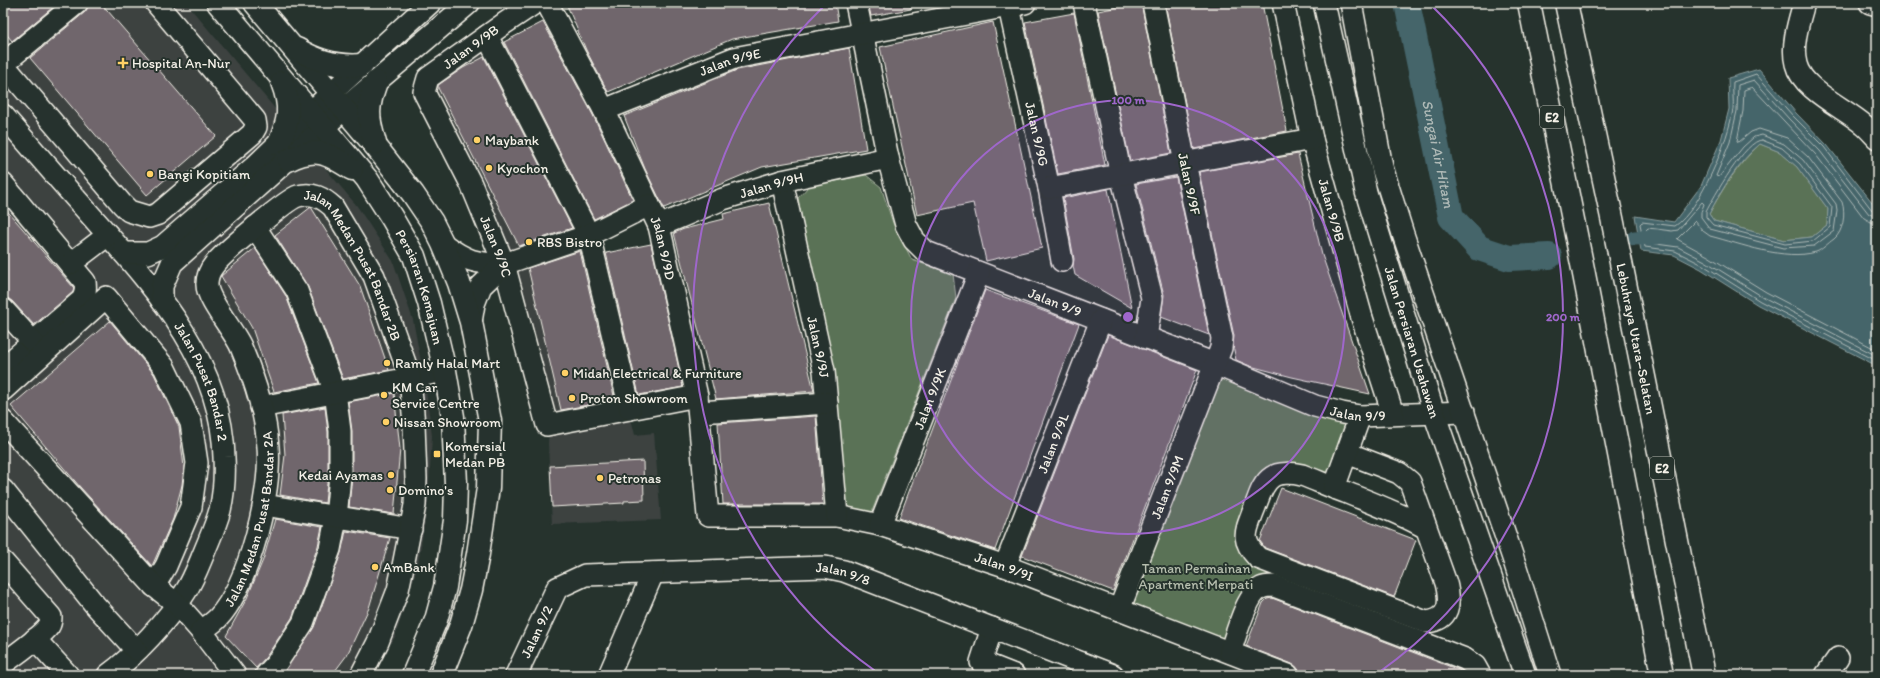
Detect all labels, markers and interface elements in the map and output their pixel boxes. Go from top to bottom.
street label: Jalan 9/9B [440,21,502,73]
street label: Jalan 9/9E [697,45,762,80]
place label: Hospital An-Nur [132,55,230,72]
marker: Hospital An-Nur [117,57,129,69]
text: 100 m [1111,93,1145,107]
water label: Sungai Air Hitam [1418,98,1458,210]
street label: Jalan 9/9G [1022,100,1052,168]
road number: E2 [1540,106,1564,128]
place label: Maybank [485,132,540,149]
marker: Maybank [472,135,482,145]
street label: Jalan 9/9F [1174,151,1204,217]
place label: Kyochon [497,160,548,177]
marker: Kyochon [484,163,494,173]
place label: Bangi Kopitiam [158,166,251,183]
street label: Jalan 9/9H [737,168,805,202]
marker: Bangi Kopitiam [145,169,155,179]
street label: Jalan 9/9B [1315,177,1349,244]
street label: Jalan Medan Pusat Bandar 2B [304,186,405,343]
street label: Jalan 9/9C [476,213,516,279]
street label: Jalan 9/9D [647,213,679,282]
street label: Persiaran Kemajuan [392,226,447,346]
place label: RBS Bistro [537,234,602,251]
marker: RBS Bistro [524,237,534,247]
street label: Lebuhraya Utara–Selatan [1613,262,1660,416]
street label: Jalan Persiaran Usahawan [1381,265,1444,421]
street label: Jalan 9/9 [1026,284,1084,320]
centre of rings [1121,310,1135,324]
text: 200 m [1546,310,1581,324]
street label: Jalan 9/9J [804,315,833,379]
street label: Jalan Pusat Bandar 2 [171,319,232,443]
place label: Ramly Halal Mart [395,355,500,372]
marker: Ramly Halal Mart [382,358,392,368]
place label: Midah Electrical & Furniture [573,365,742,382]
street label: Jalan 9/9K [910,365,950,432]
marker: Midah Electrical & Furniture [560,368,570,378]
place label: KM Car Service Centre [392,379,480,412]
marker: KM Car Service Centre [379,390,389,400]
place label: Proton Showroom [580,390,688,407]
marker: Proton Showroom [567,393,577,403]
street label: Jalan 9/9 [1328,402,1386,425]
street label: Jalan 9/9L [1034,411,1072,475]
place label: Nissan Showroom [394,414,501,431]
marker: Nissan Showroom [381,417,391,427]
street label: Jalan Medan Pusat Bandar 2A [220,430,277,610]
place label: Komersial Medan PB [445,438,506,471]
marker: Komersial Medan PB [432,449,442,459]
street label: Jalan 9/9M [1147,453,1187,521]
road number: E2 [1650,457,1674,479]
place label: Kedai Ayamas [298,467,383,484]
marker: Kedai Ayamas [386,470,396,480]
place label: Petronas [608,470,661,487]
marker: Petronas [595,473,605,483]
place label: Domino's [398,482,453,499]
marker: Domino's [385,485,395,495]
street label: Jalan 9/9I [973,548,1036,585]
street label: Jalan 9/8 [815,558,873,589]
place label: AmBank [383,559,436,576]
park label: Taman Permainan Apartment Merpati [1139,560,1253,593]
marker: AmBank [370,562,380,572]
street label: Jalan 9/2 [517,602,556,661]

